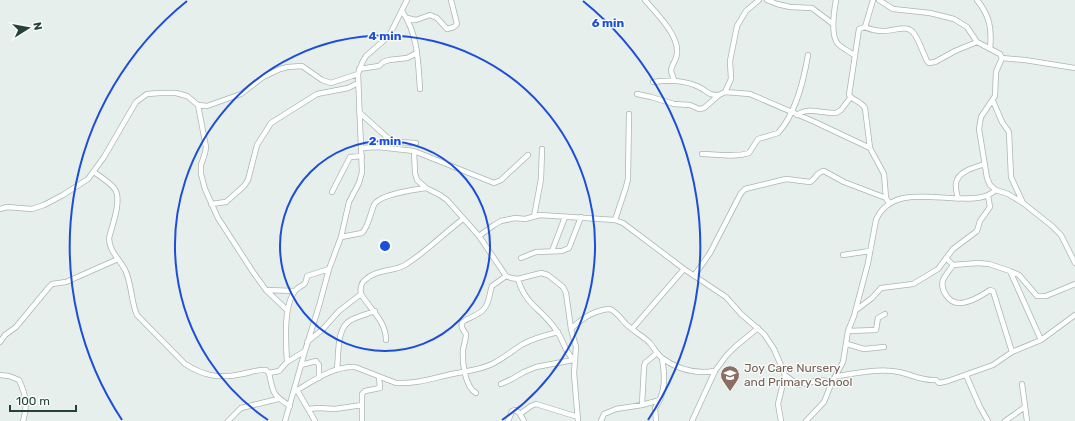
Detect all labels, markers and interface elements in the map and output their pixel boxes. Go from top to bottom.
north arrow [8,8,48,48]
text: 6 min [592,16,625,30]
text: N [30,21,44,31]
text: 4 min [369,29,402,43]
text: 2 min [369,134,402,148]
centre of rings [378,239,392,253]
place label: Joy Care Nursery and Primary School [744,361,852,389]
school or university icon: Joy Care Nursery and Primary School [719,364,741,392]
scale bar [10,387,76,413]
text: 100 m [16,394,50,408]

